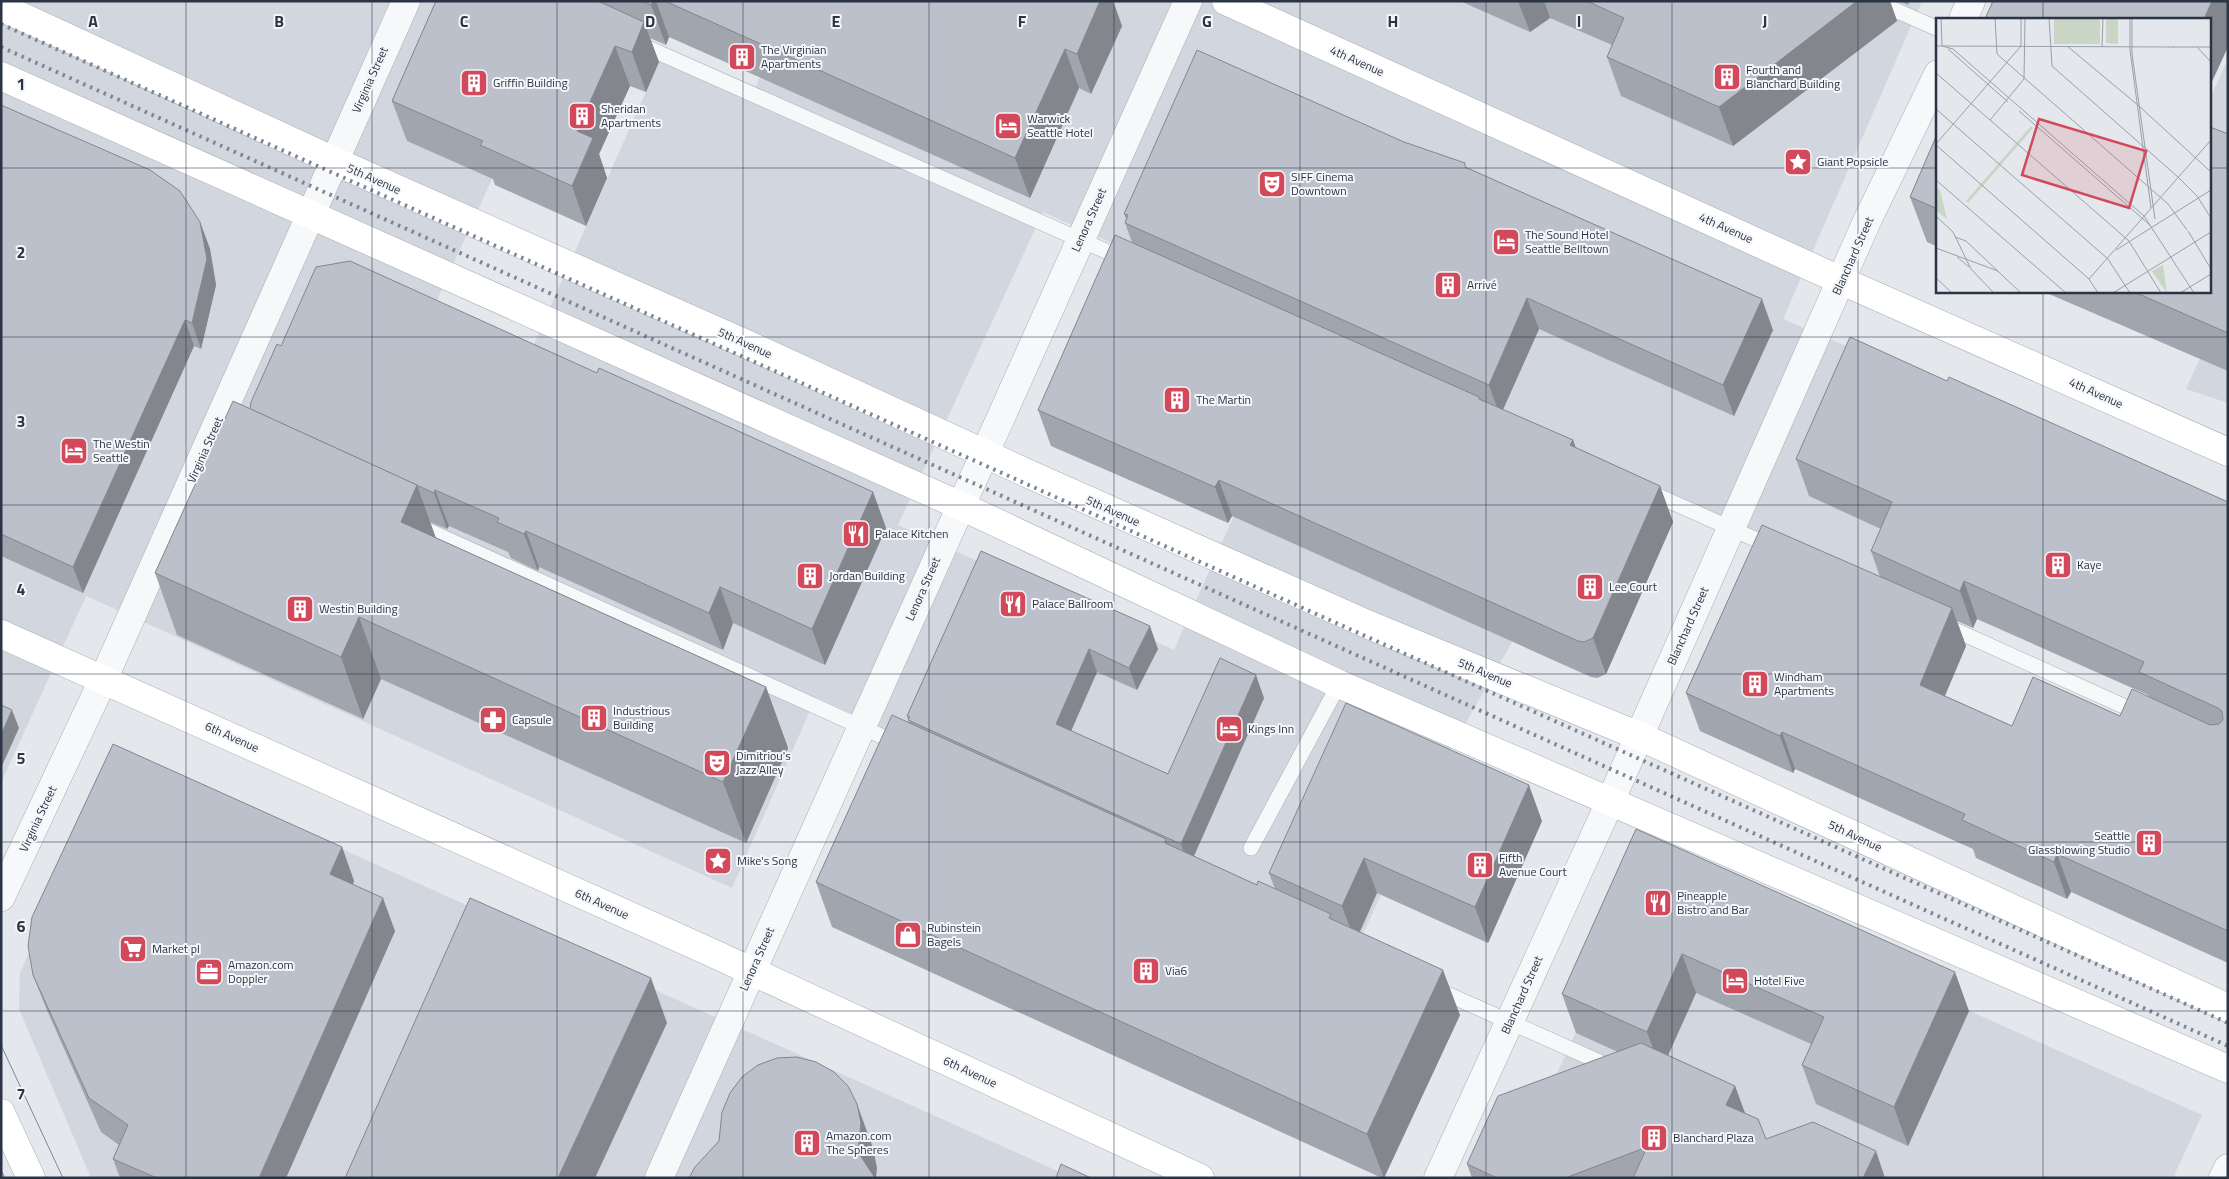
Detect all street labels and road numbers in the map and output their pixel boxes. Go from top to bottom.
street label: 4th Avenue [1327,40,1387,81]
street label: Virginia Street [346,43,393,116]
street label: 5th Avenue [344,158,404,199]
street label: Lenora Street [1066,184,1111,255]
street label: 4th Avenue [1696,207,1756,248]
street label: Blanchard Street [1827,213,1879,298]
street label: 5th Avenue [715,322,775,363]
street label: 4th Avenue [2066,372,2126,413]
street label: Virginia Street [181,413,228,486]
street label: 5th Avenue [1083,490,1143,531]
street label: Lenora Street [900,553,945,624]
street label: Blanchard Street [1662,583,1714,668]
street label: 5th Avenue [1455,653,1515,693]
street label: 6th Avenue [202,716,262,757]
street label: Virginia Street [14,782,62,855]
street label: 5th Avenue [1825,815,1885,856]
street label: 6th Avenue [572,883,632,924]
street label: Lenora Street [734,923,779,994]
street label: Blanchard Street [1496,952,1548,1037]
street label: 6th Avenue [940,1051,1000,1092]

